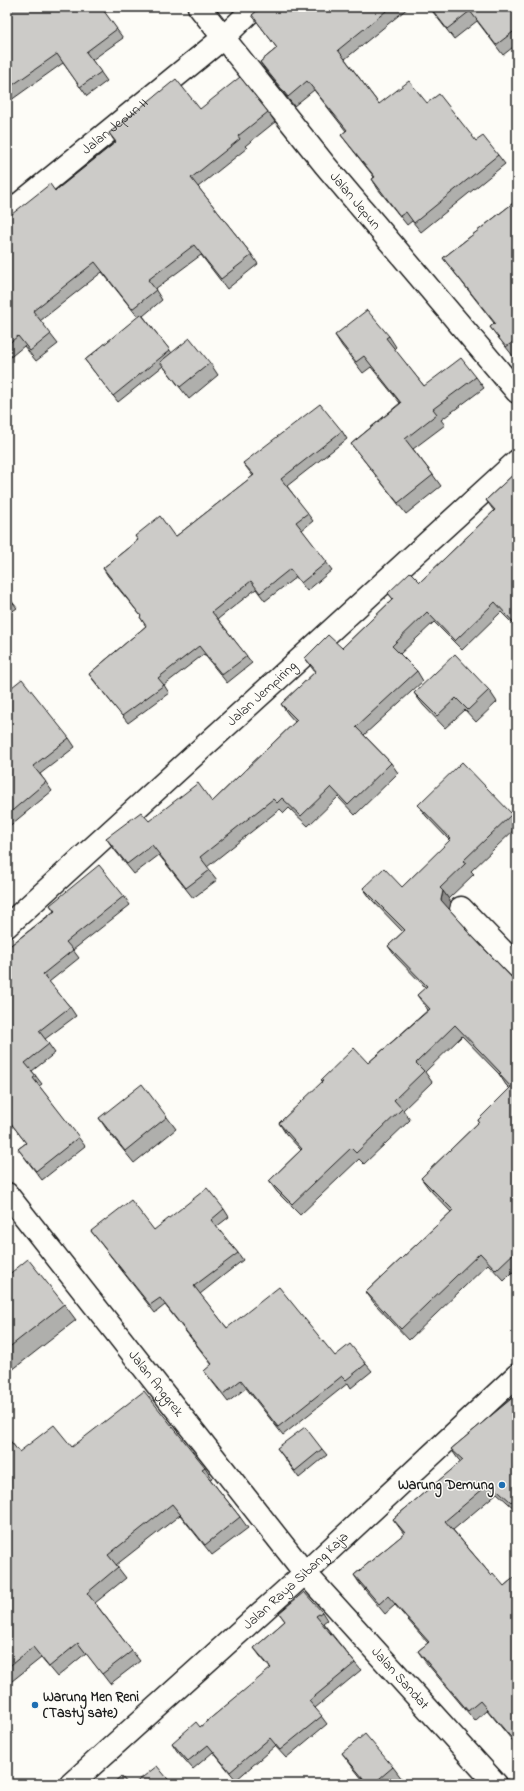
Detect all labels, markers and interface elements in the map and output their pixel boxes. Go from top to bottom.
street label: Jalan Jepun II [77,93,153,160]
street label: Jalan Jepun [325,167,386,235]
street label: Jalan Jempiring [222,656,303,731]
street label: Jalan Anggrek [123,1346,189,1422]
place label: Warung Demung [398,1475,495,1498]
marker: Warung Demung [497,1480,507,1490]
street label: Jalan Raya Sibang Kaja [238,1527,353,1635]
street label: Jalan Sandat [366,1642,434,1714]
place label: Warung Men Reni (Tasty sate) [42,1687,140,1726]
marker: Warung Men Reni (Tasty sate) [30,1700,40,1710]

